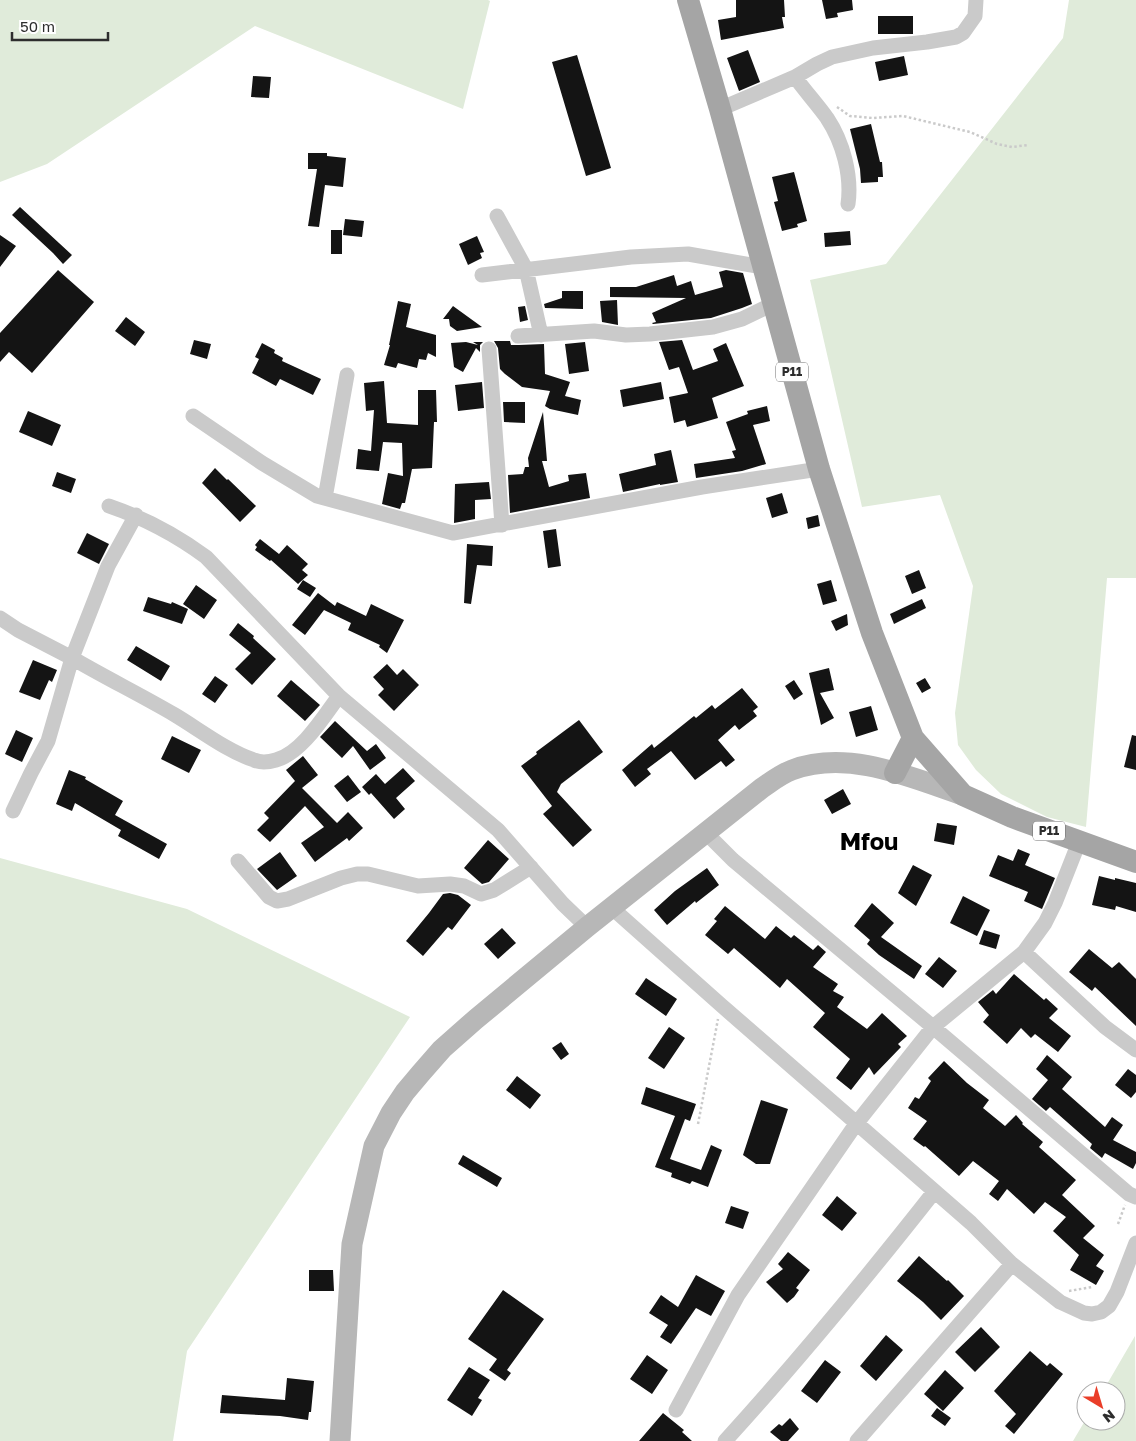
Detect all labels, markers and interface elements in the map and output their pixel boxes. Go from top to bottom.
scale bar [12,10,109,42]
text: 50 m [20,17,55,35]
road number: P11 [776,362,808,382]
road number: P11 [1033,821,1065,840]
district label: Mfou [840,826,898,855]
north arrow [1076,1381,1126,1431]
text: N [1100,1407,1119,1427]

